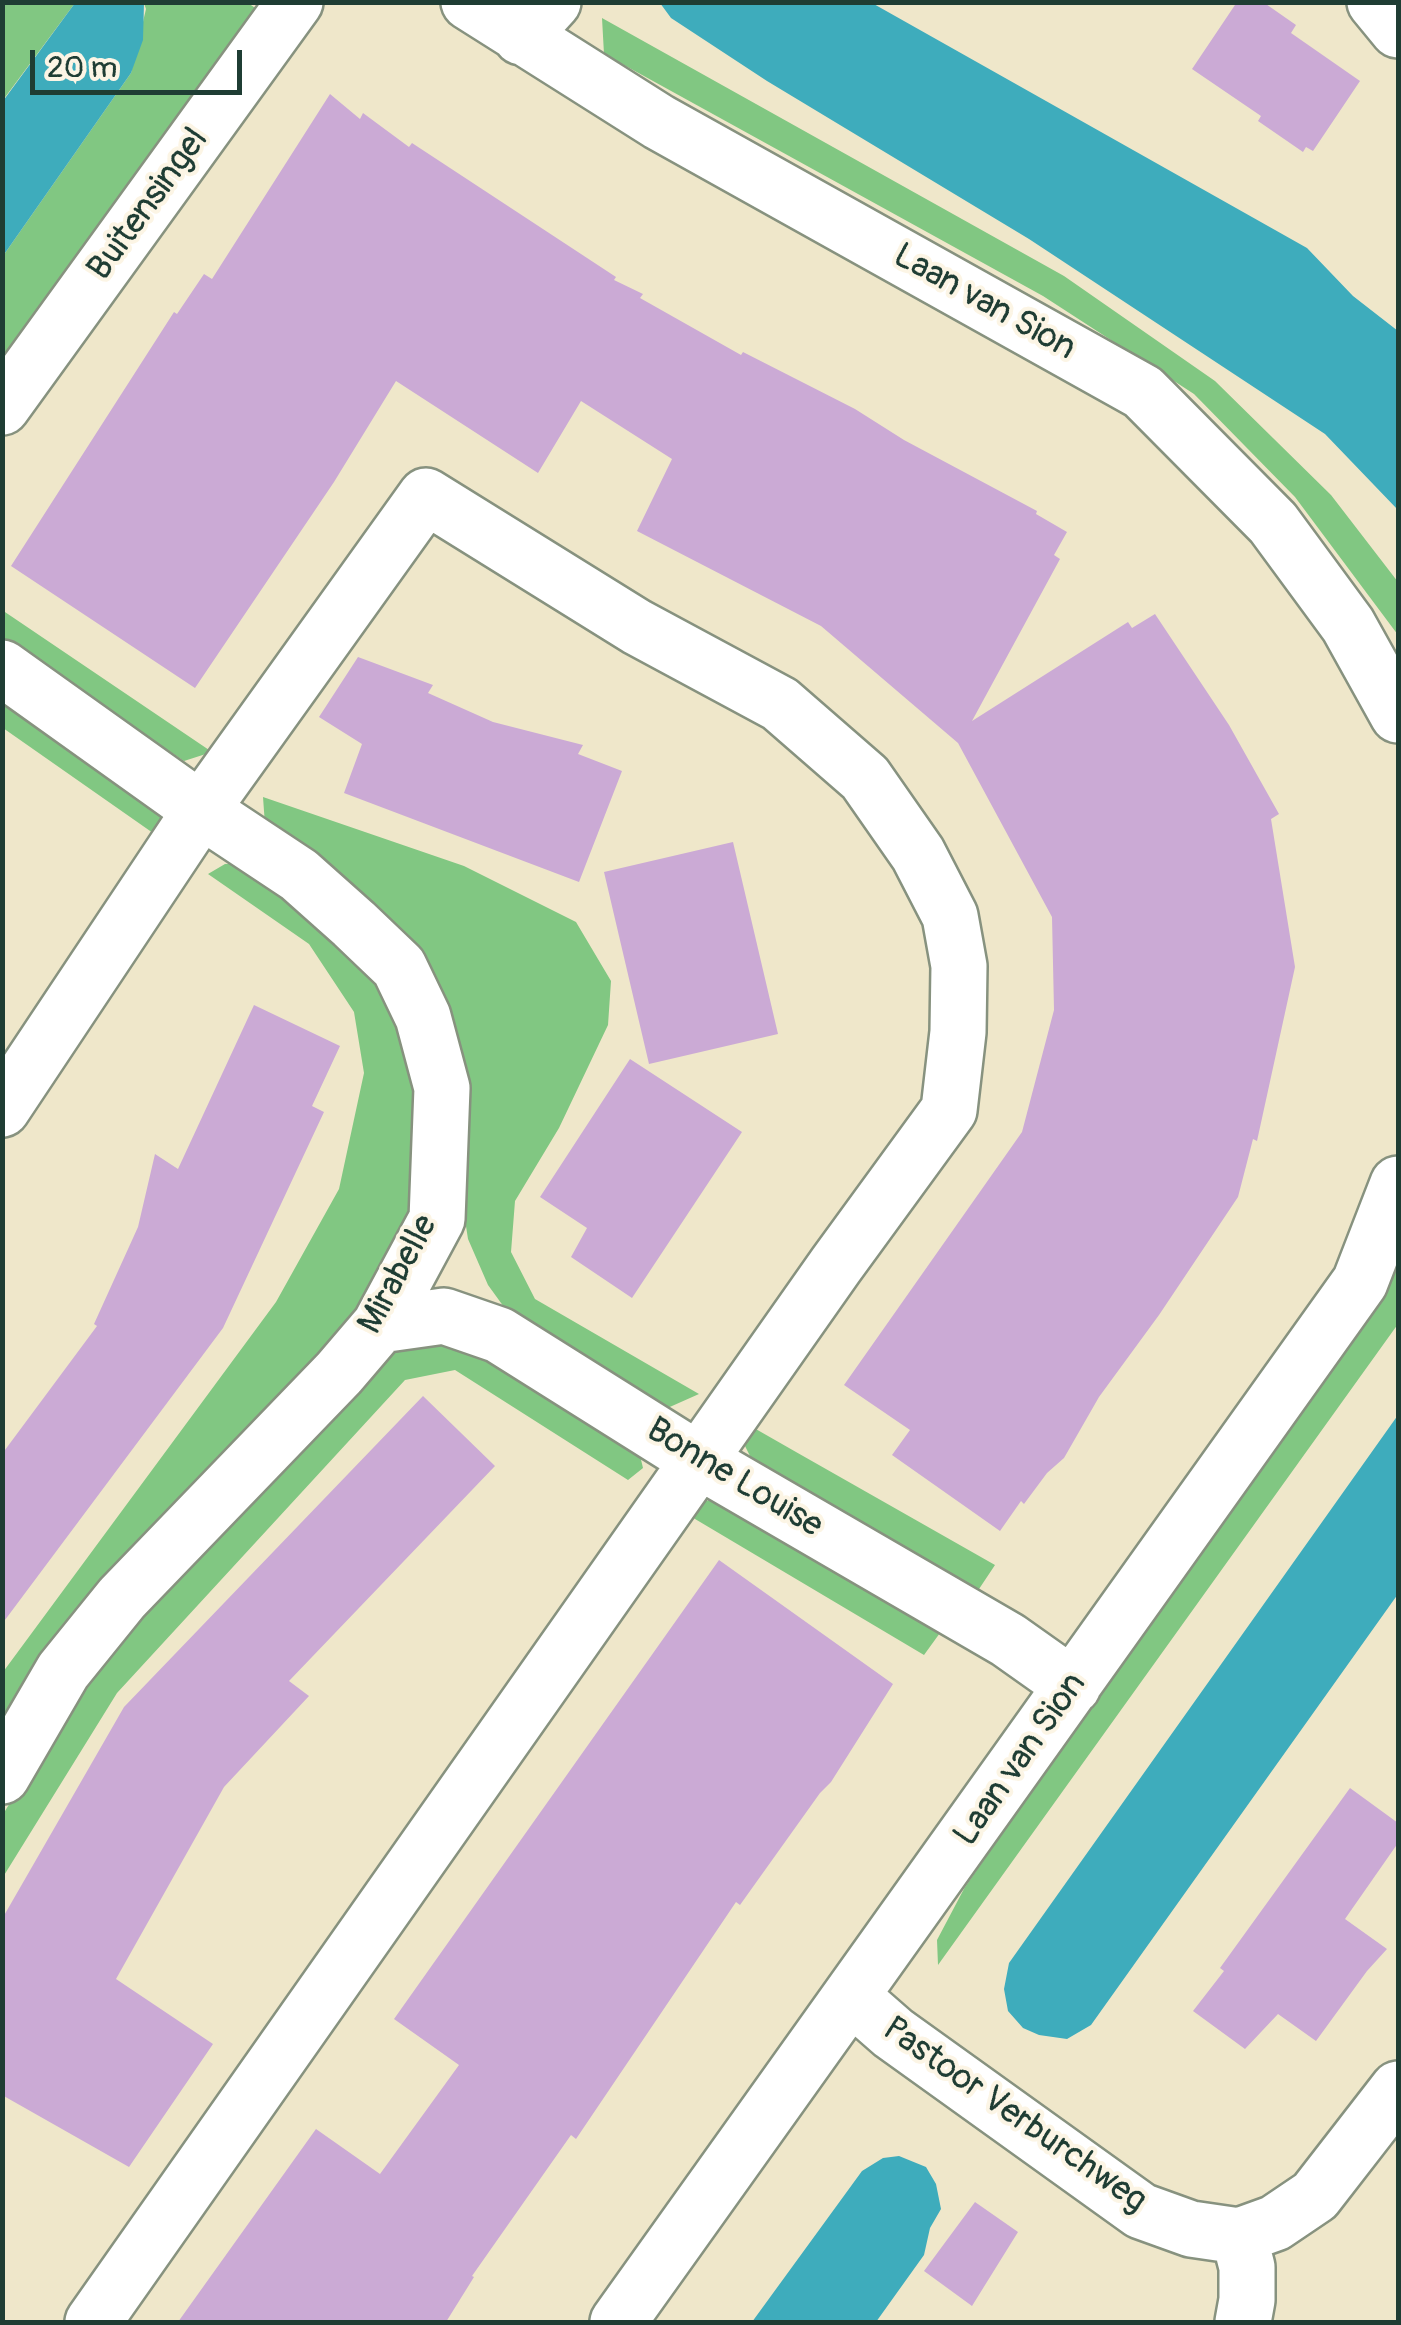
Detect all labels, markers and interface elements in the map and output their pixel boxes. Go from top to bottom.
scale bar [35,30,248,92]
text: 20 m [47,49,117,86]
street label: Buitensingel [80,121,218,289]
street label: Laan van Sion [886,236,1082,370]
street label: Mirabelle [350,1208,448,1342]
street label: Bonne Louise [638,1410,830,1548]
street label: Laan van Sion [946,1665,1096,1855]
street label: Pastoor Verburchweg [874,2009,1154,2223]

